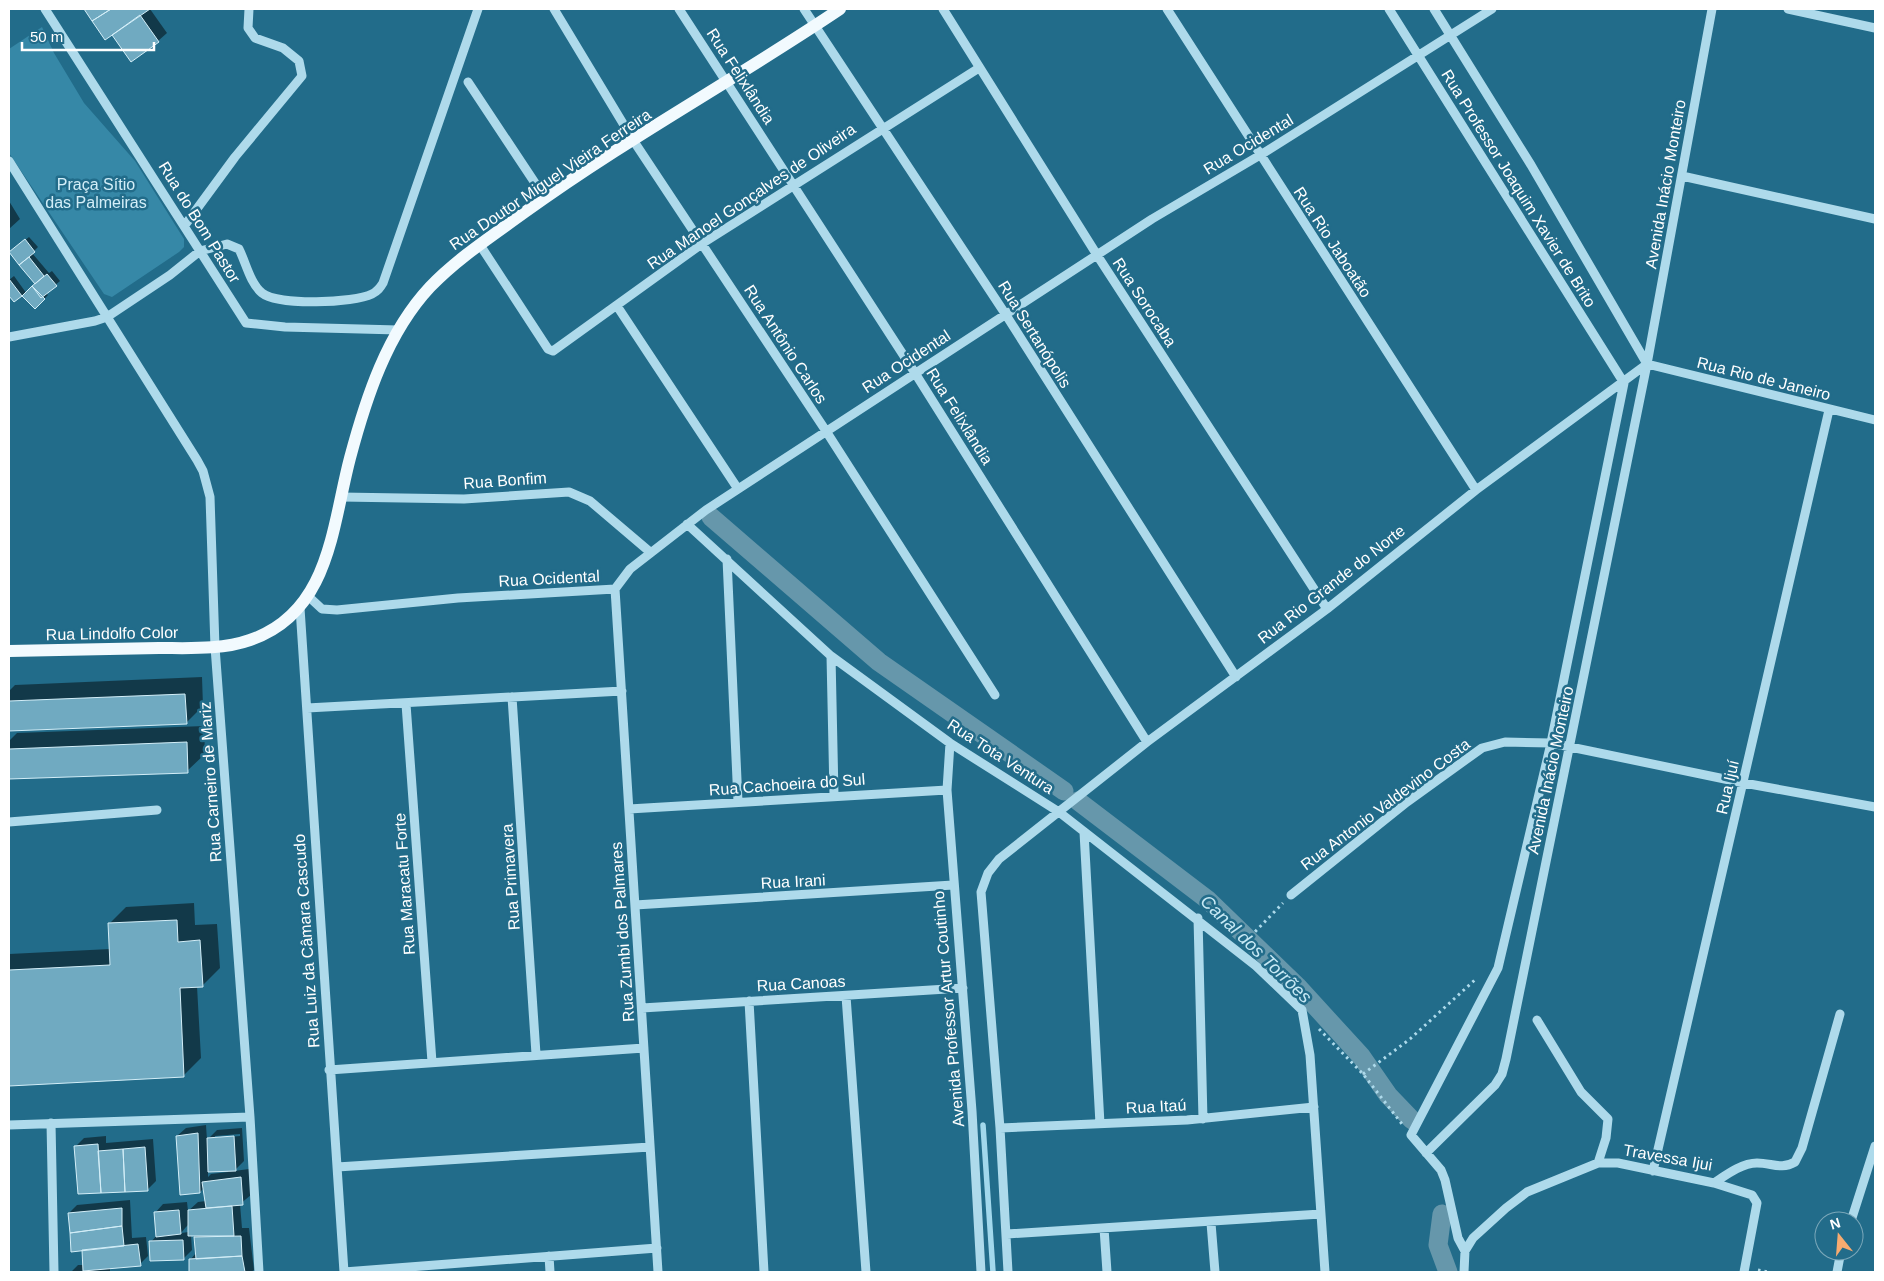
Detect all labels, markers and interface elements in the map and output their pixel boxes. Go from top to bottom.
scale bar [22,20,155,52]
street label: Rua Felixlândia [703,25,778,127]
text: 50 m [30,28,63,45]
street label: Rua Professor Joaquim Xavier de Brito [1438,66,1599,310]
street label: Avenida Inácio Monteiro [1642,98,1689,270]
street label: Rua Doutor Miguel Vieira Ferreira [446,106,654,253]
street label: Rua Ocidental [1200,111,1296,178]
street label: Rua Manoel Gonçalves de Oliveira [644,120,859,273]
street label: Rua do Bom Pastor [155,159,244,287]
park label: Praça Sítio das Palmeiras [45,176,147,211]
street label: Rua Rio Jaboatão [1291,184,1375,301]
street label: Rua Sorocaba [1110,255,1180,350]
street label: Rua Sertanópolis [995,278,1074,391]
street label: Rua Antônio Carlos [741,282,830,407]
street label: Rua Ocidental [859,327,953,396]
street label: Rua Rio de Janeiro [1695,354,1832,403]
street label: Rua Felixlândia [923,365,996,468]
street label: Rua Bonfim [463,469,547,492]
street label: Rua Rio Grande do Norte [1255,522,1408,647]
street label: Rua Ocidental [498,567,600,590]
street label: Rua Lindolfo Color [46,624,179,643]
street label: Avenida Inácio Monteiro [1524,684,1577,856]
street label: Rua Carneiro de Mariz [196,701,225,863]
street label: Rua Tota Ventura [944,716,1057,797]
street label: Rua Antonio Valdevino Costa [1298,735,1473,873]
street label: Rua Ijuí [1713,758,1742,816]
street label: Rua Cachoeira do Sul [708,771,866,798]
street label: Rua Maracatu Forte [391,812,418,956]
street label: Rua Primavera [498,823,523,931]
street label: Rua Luiz da Câmara Cascudo [291,833,322,1048]
street label: Rua Zumbi dos Palmares [608,841,637,1023]
street label: Rua Irani [760,871,826,892]
street label: Avenida Professor Artur Coutinho [930,890,967,1128]
water label: Canal dos Torrões [1196,891,1316,1007]
street label: Rua Canoas [756,973,846,994]
street label: Rua Itaú [1125,1096,1187,1117]
street label: Travessa Ijui [1622,1141,1714,1174]
north arrow [1814,1211,1864,1261]
text: N [1828,1214,1842,1233]

